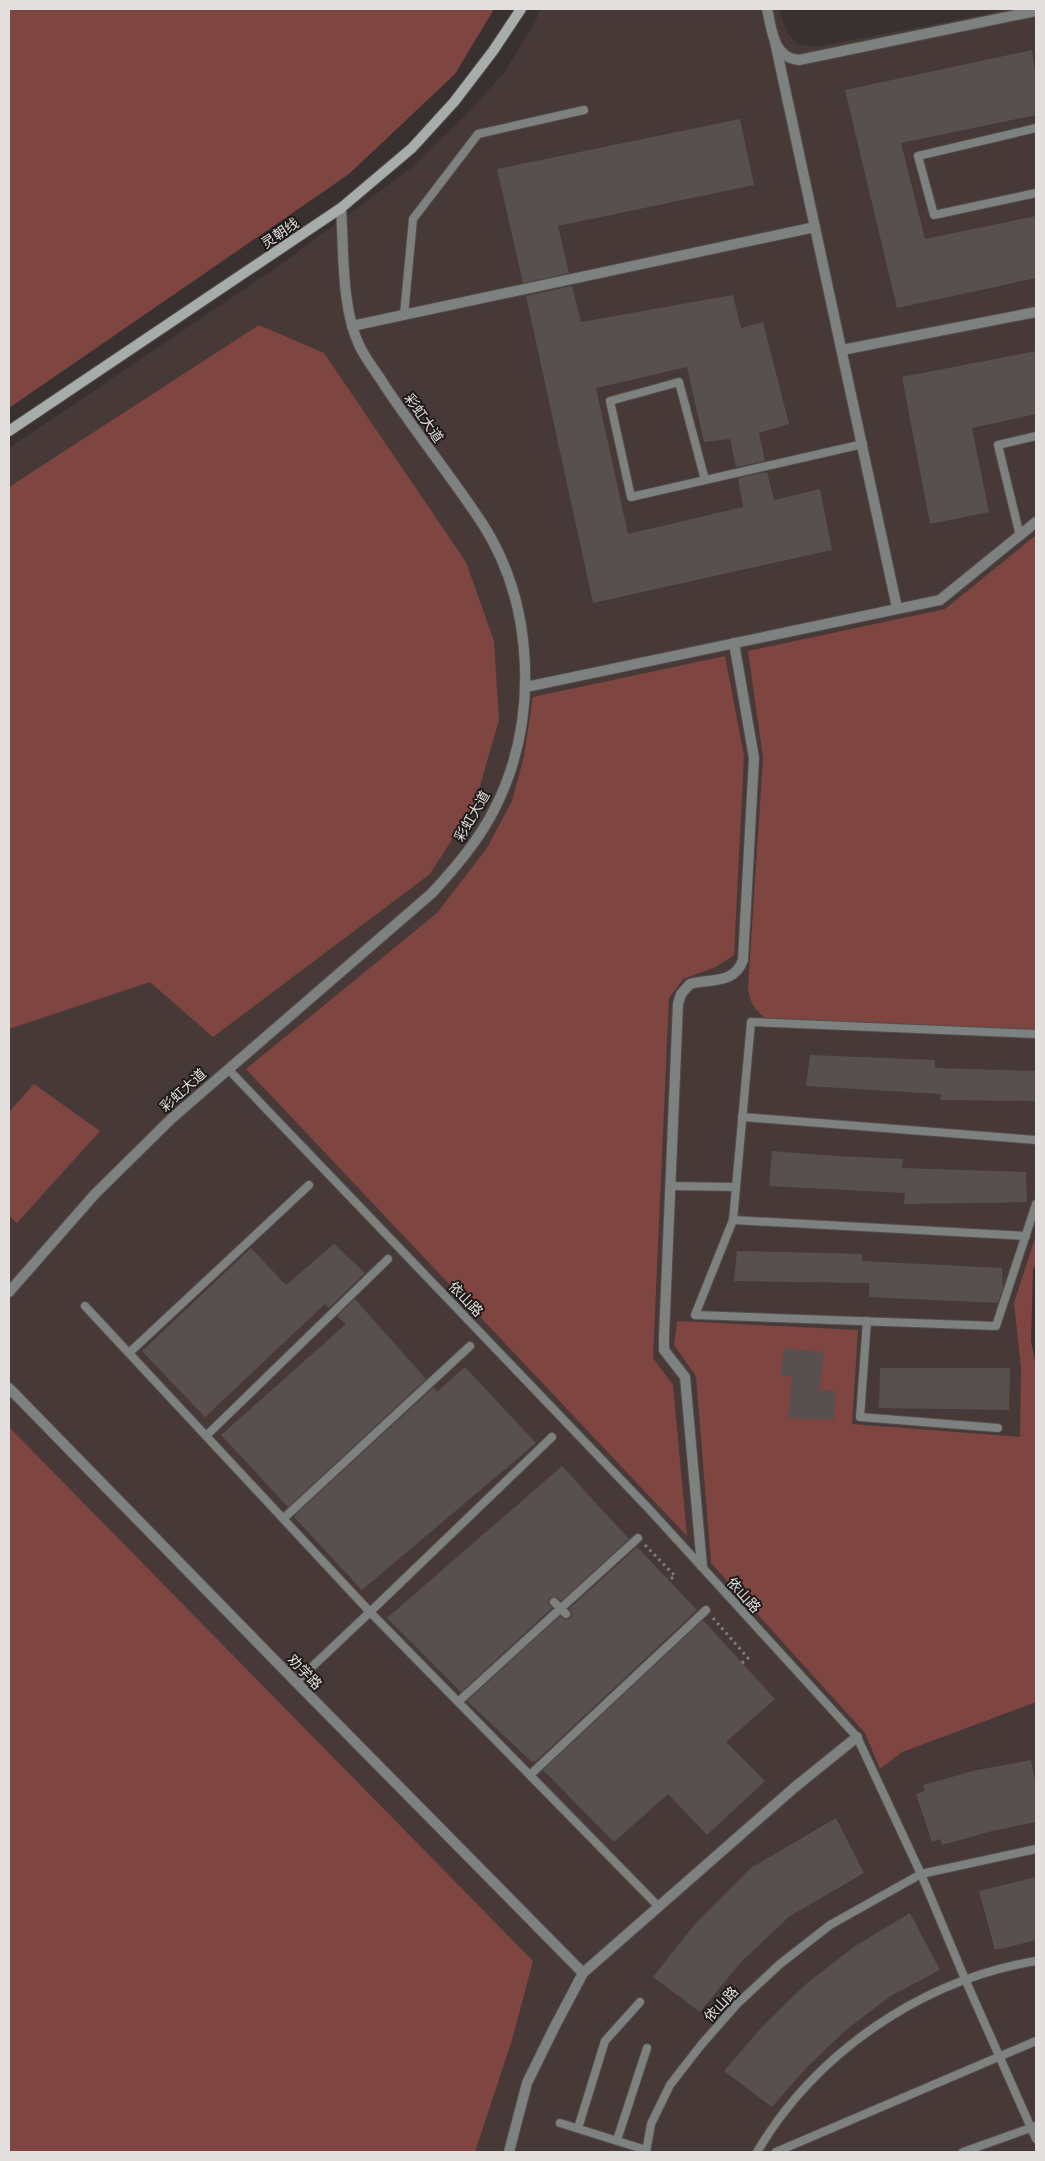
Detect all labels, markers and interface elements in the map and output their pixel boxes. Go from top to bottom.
street label: 灵朝线 [258,215,302,252]
street label: 彩虹大道 [401,390,447,446]
street label: 彩虹大道 [451,788,494,845]
street label: 彩虹大道 [157,1065,210,1115]
street label: 依山路 [445,1278,486,1320]
street label: 依山路 [723,1574,764,1617]
street label: 劝学路 [284,1651,325,1693]
street label: 依山路 [701,1983,742,2025]

